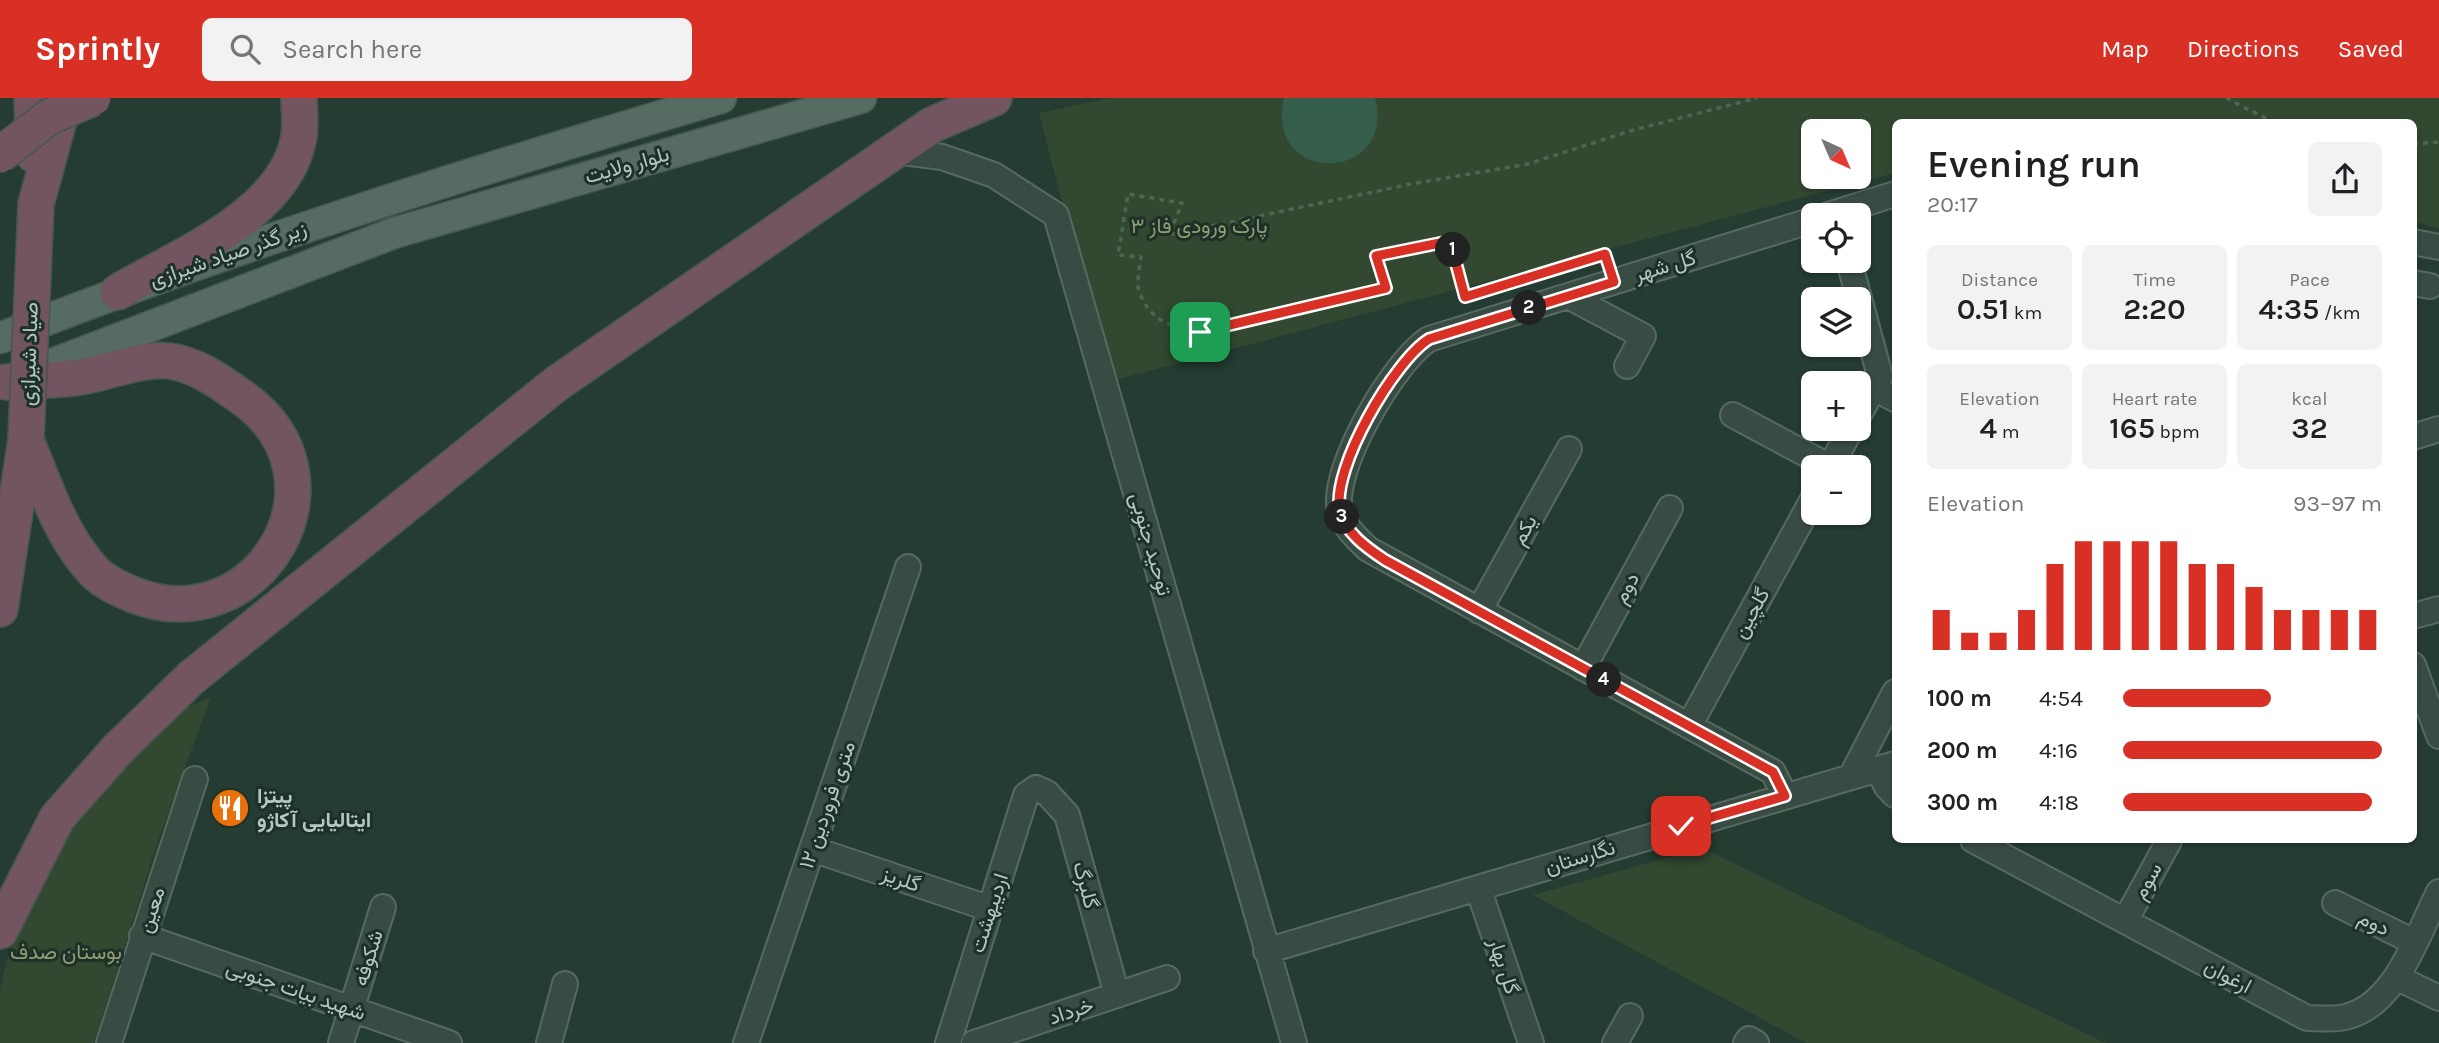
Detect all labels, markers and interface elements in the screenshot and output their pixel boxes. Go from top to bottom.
search box [202,18,692,81]
text: Sprintly [35,30,160,68]
icon: search [226,30,264,68]
text: Search here [282,34,422,65]
text: Map [2101,35,2149,63]
text: Directions [2187,35,2300,63]
text: Saved [2338,35,2404,63]
north arrow [1801,119,1871,189]
map controls [1801,119,1871,525]
street label: بلوار ولایت [582,142,672,189]
text: Evening run [1927,142,2141,187]
button: share [2308,142,2382,216]
text: 20:17 [1927,191,1978,218]
button: locate [1801,203,1871,273]
park label: پارک ورودی فاز ۳ [1130,214,1268,240]
street label: زیر گذر صیاد شیرازی [146,216,310,293]
pin: 1 [1436,232,1470,268]
text: 1 [1449,238,1456,260]
street label: گل شهر [1630,245,1699,288]
text: Distance [1961,269,2038,291]
text: Time [2133,269,2176,291]
text: Pace [2289,269,2330,291]
button: layers [1801,287,1871,357]
pin: 2 [1512,290,1546,326]
text: 0.51 [1957,291,2009,327]
text: 2:20 [2123,291,2186,327]
text: 4:35 [2258,291,2319,327]
text: 2 [1523,296,1534,318]
street label: صیاد شیرازی [15,302,44,407]
pin [1170,302,1230,362]
text: km [2009,302,2042,324]
text: /km [2319,302,2361,324]
icon: arrive [1181,313,1219,351]
button: + [1801,371,1871,441]
text: Elevation [1959,388,2040,410]
text: Heart rate [2112,388,2197,410]
text: kcal [2291,388,2328,410]
text: 4 [1980,410,1997,446]
text: 165 [2109,410,2155,446]
text: 32 [2291,410,2328,446]
text: m [1997,421,2019,443]
text: bpm [2155,421,2200,443]
button: − [1801,455,1871,525]
street label: توحید جنوبی [1124,490,1177,598]
text: Elevation [1927,490,2024,517]
text: 93–97 m [2293,490,2382,517]
pin: 3 [1324,500,1360,534]
text: 3 [1336,505,1347,527]
street label: یکم [1506,511,1544,550]
street label: دوم [1608,568,1646,609]
street label: گلچین [1727,584,1776,643]
pin: 4 [1586,662,1622,698]
text: 4 [1598,668,1609,690]
text: 100 m [1927,685,1992,712]
text: 4:54 [2039,685,2083,712]
text: 200 m [1927,737,1998,764]
text: 4:16 [2039,737,2078,764]
street label: ۱۲ متری فروردین [794,738,861,872]
place label: پیتزا ایتالیایی آکاژو [257,784,371,833]
restaurant icon: پیتزا ایتالیایی آکاژو [209,787,251,829]
text: 300 m [1927,789,1998,816]
text: 4:18 [2039,789,2079,816]
pin [1651,796,1711,856]
icon: check [1662,807,1700,845]
street label: نگارستان [1542,835,1618,880]
street label: سوم [2127,858,2169,905]
street label: گلبرگ [1067,859,1104,911]
street label: گلریز [877,861,924,898]
street label: اردیبهشت [965,870,1014,956]
street label: معین [132,884,170,936]
street label: دوم [2354,905,2394,943]
street label: شکوفه [348,927,389,989]
street label: گل بهار [1482,934,1524,997]
park label: بوستان صدف [10,940,122,965]
street label: ارغوان [2200,954,2256,999]
street label: شهید بیات جنوبی [223,955,369,1026]
street label: خرداد [1046,993,1097,1030]

